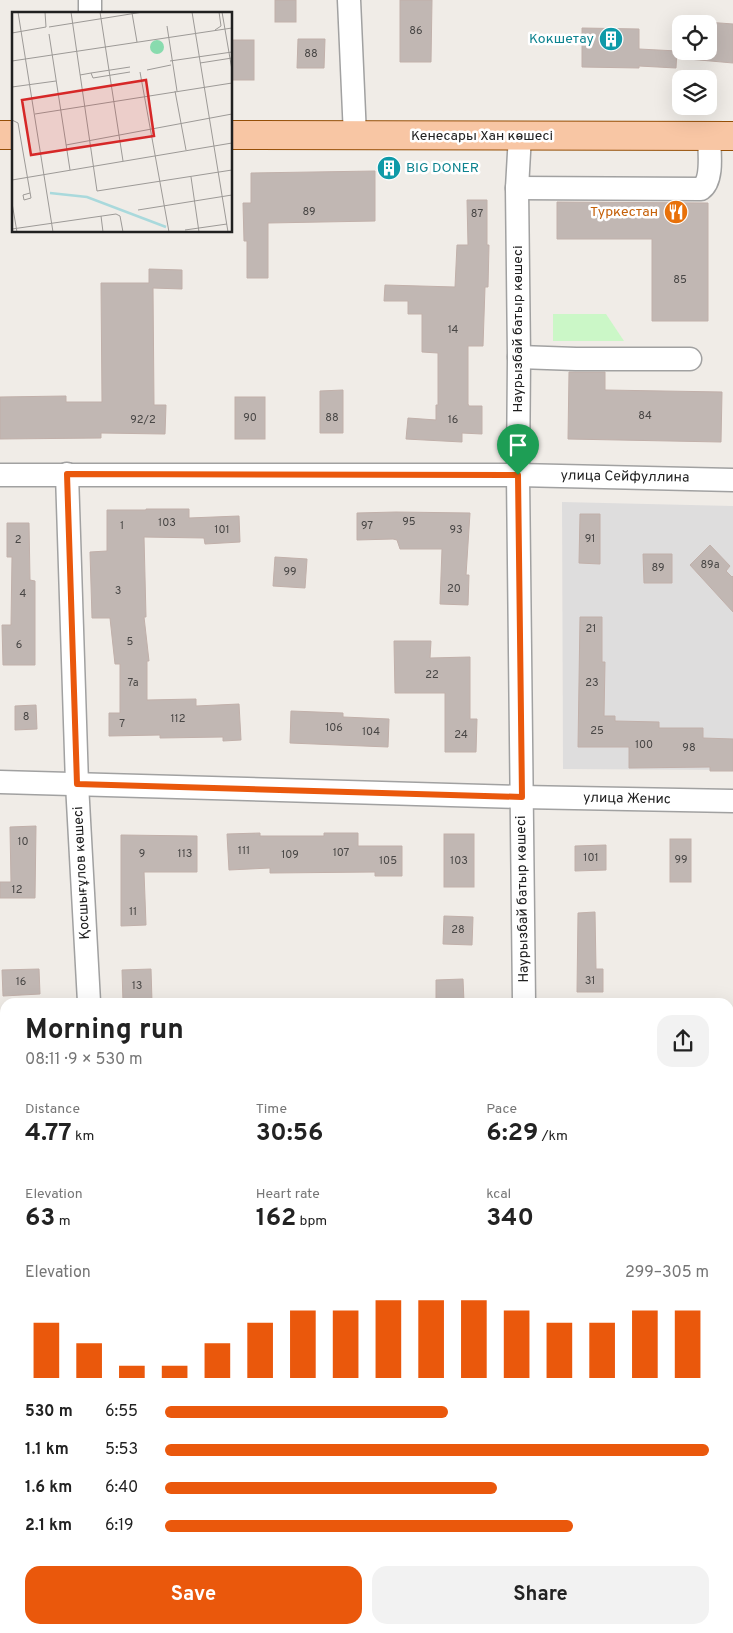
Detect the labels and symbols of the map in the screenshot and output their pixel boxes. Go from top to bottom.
inset map [12,12,232,232]
house number: 86 [409,24,423,38]
building icon: Кокшетау [598,26,624,52]
place label: Кокшетау [529,31,594,48]
house number: 88 [304,47,318,61]
street label: Кенесары Хан көшесі [411,128,553,145]
building icon: BIG DONER [376,155,402,181]
place label: BIG DONER [406,160,479,177]
restaurant icon: Туркестан [663,199,689,225]
place label: Туркестан [590,204,658,221]
house number: 89 [302,205,316,219]
house number: 87 [471,207,483,221]
street label: Наурызбай батыр көшесі [510,246,527,413]
house number: 85 [673,273,687,287]
house number: 14 [448,323,459,337]
house number: 84 [638,409,652,423]
house number: 90 [243,411,257,425]
house number: 88 [325,411,339,425]
house number: 92/2 [130,413,156,427]
house number: 16 [448,413,458,427]
pin [497,424,539,475]
street label: улица Сейфуллина [560,467,690,487]
house number: 95 [402,515,416,529]
house number: 103 [158,516,176,530]
house number: 1 [120,519,124,533]
house number: 97 [361,519,373,533]
house number: 101 [214,523,230,537]
house number: 93 [449,523,463,537]
house number: 91 [585,532,595,546]
house number: 2 [15,533,21,547]
house number: 89а [701,558,720,572]
house number: 89 [651,561,665,575]
house number: 99 [283,565,297,579]
house number: 20 [447,582,461,596]
house number: 3 [115,584,121,598]
house number: 4 [20,587,27,601]
house number: 21 [586,622,596,636]
house number: 5 [127,635,134,649]
house number: 6 [16,638,22,652]
house number: 22 [425,668,439,682]
house number: 7а [127,676,139,690]
house number: 23 [585,676,599,690]
house number: 8 [23,710,29,724]
house number: 112 [171,712,185,726]
house number: 7 [119,717,125,731]
house number: 106 [325,721,343,735]
house number: 25 [590,724,604,738]
house number: 104 [362,725,380,739]
house number: 24 [454,728,468,742]
house number: 100 [635,738,653,752]
house number: 98 [682,741,696,755]
street label: улица Женис [583,790,671,808]
street label: Қосшығұлов көшесі [70,806,94,940]
street label: Наурызбай батыр көшесі [513,815,533,983]
house number: 10 [17,835,29,849]
house number: 111 [238,844,250,858]
house number: 107 [333,846,350,860]
house number: 9 [139,847,145,861]
house number: 113 [178,847,192,861]
house number: 109 [281,848,299,862]
house number: 101 [583,851,599,865]
house number: 99 [674,853,688,867]
house number: 105 [379,854,397,868]
house number: 103 [450,854,468,868]
house number: 12 [12,883,22,897]
house number: 11 [129,905,137,919]
house number: 28 [451,923,465,937]
house number: 31 [585,974,595,988]
house number: 16 [16,975,26,989]
house number: 13 [132,979,142,993]

